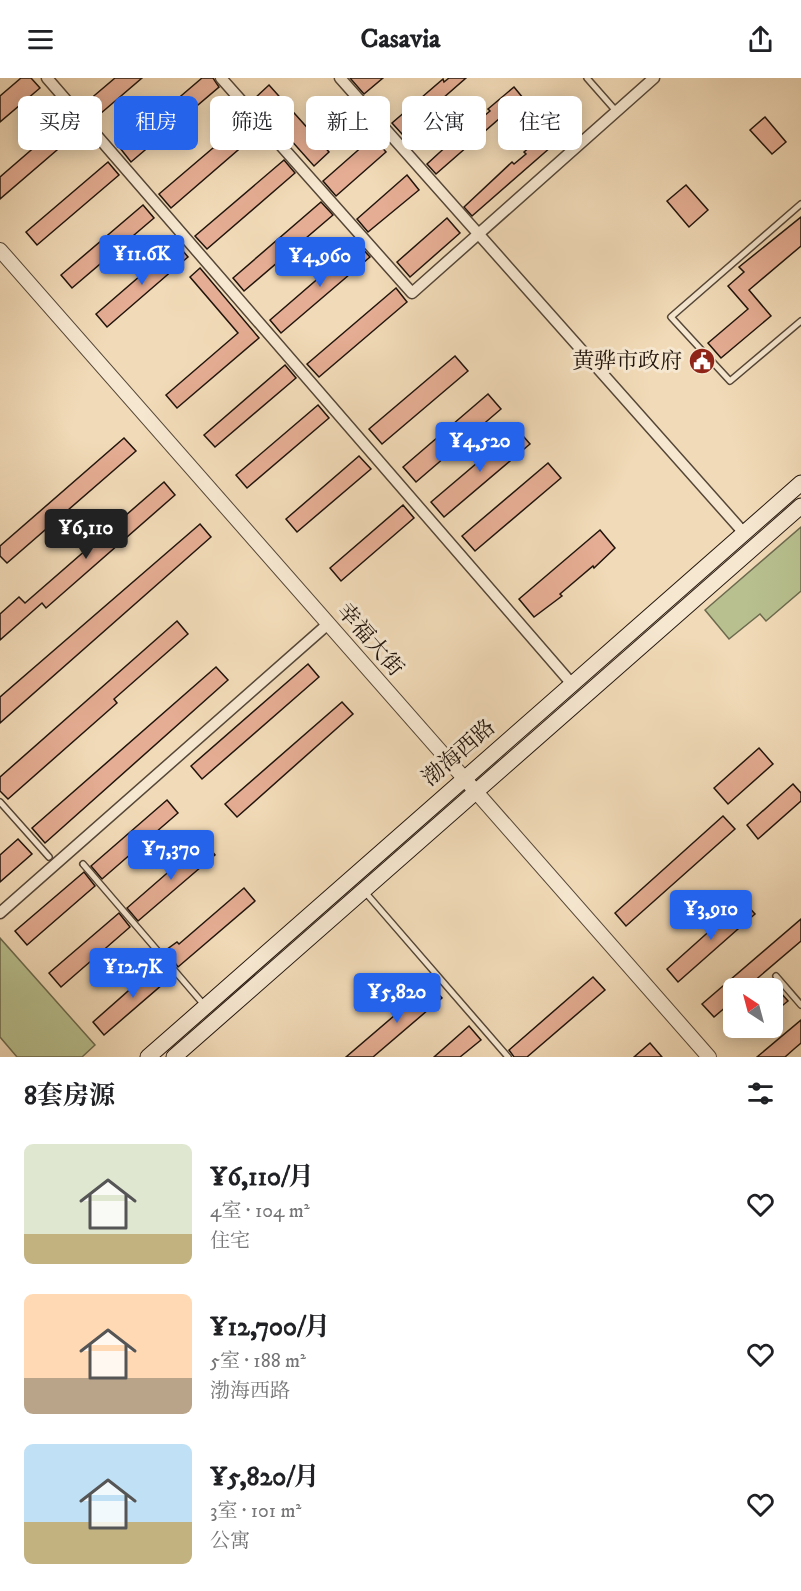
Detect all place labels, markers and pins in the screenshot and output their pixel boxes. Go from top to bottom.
pin: ¥11.6K [93,235,191,286]
pin: ¥4,960 [271,237,369,288]
public building icon: 黄骅市政府 [687,346,717,376]
place label: 黄骅市政府 [572,348,682,375]
pin: ¥4,520 [431,422,529,473]
pin: ¥6,110 [37,509,135,560]
pin: ¥7,370 [122,830,220,881]
pin: ¥3,910 [662,890,760,941]
pin: ¥12.7K [84,948,182,999]
pin: ¥5,820 [348,973,446,1024]

